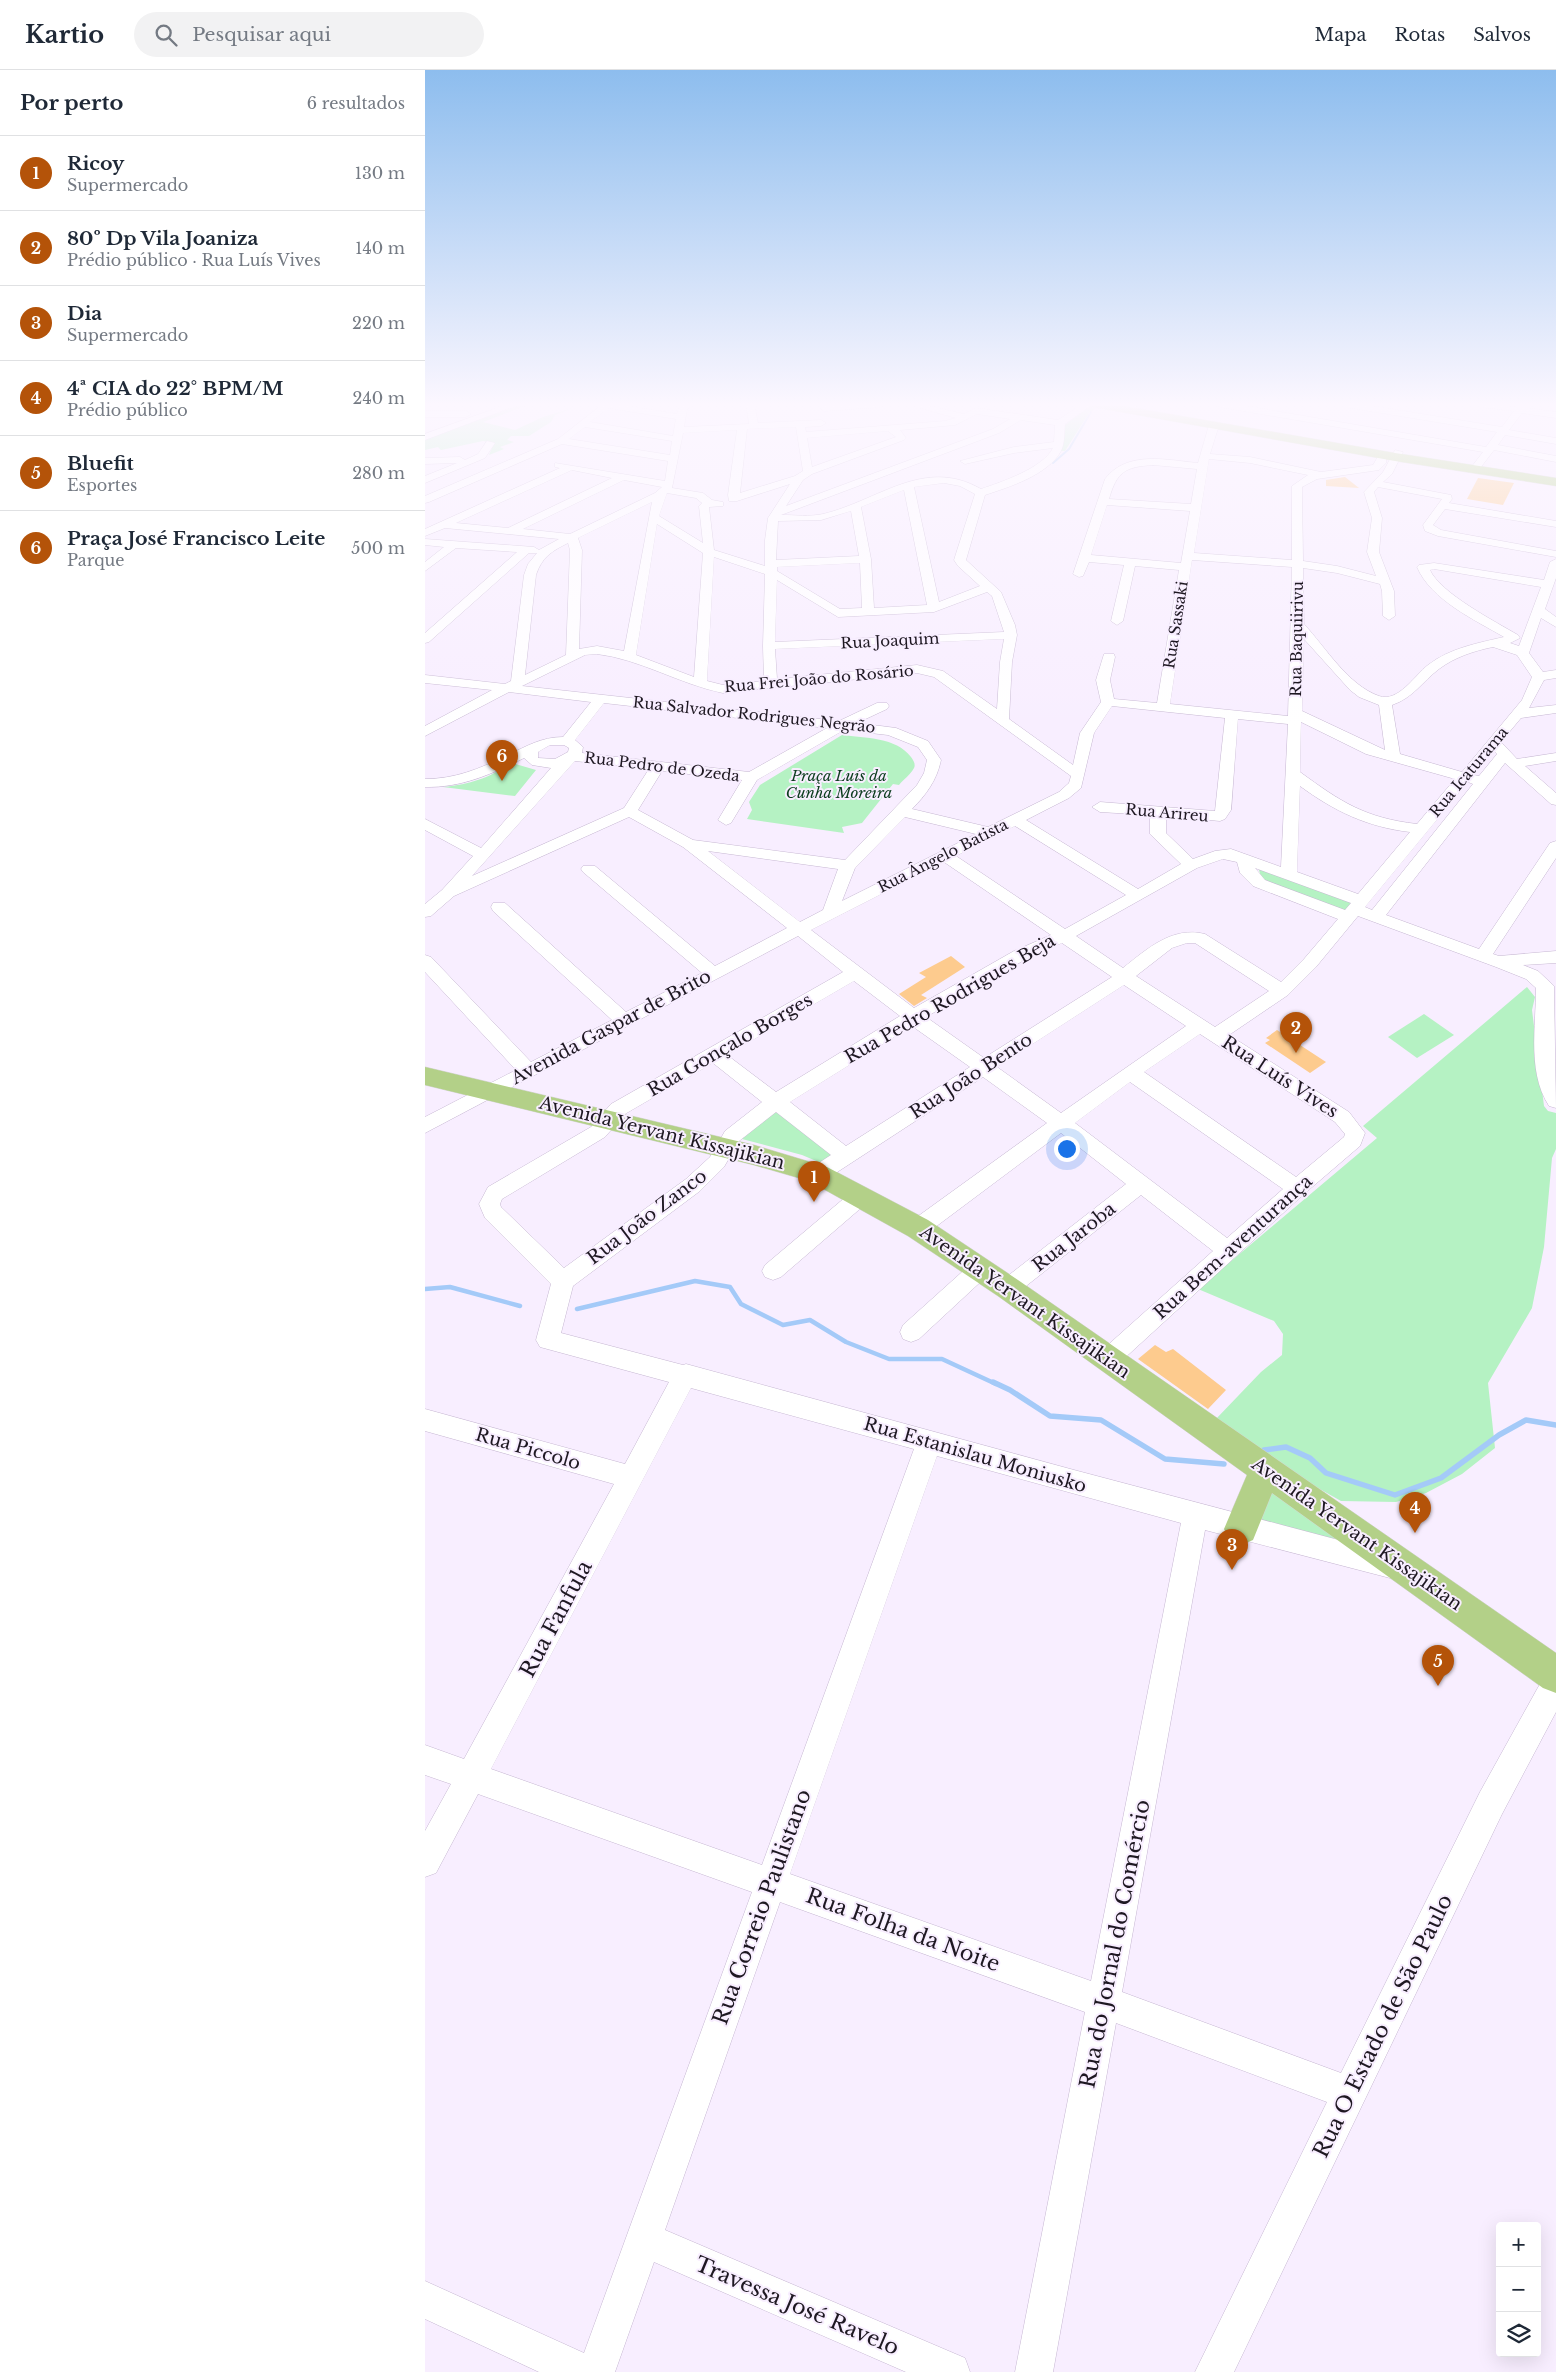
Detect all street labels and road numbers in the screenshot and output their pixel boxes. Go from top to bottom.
street label: Rua Sassaki [1159,580,1192,670]
street label: Rua Baquiirivu [1286,581,1307,697]
street label: Rua Joaquim [840,628,940,653]
street label: Rua Frei João do Rosário [724,661,915,696]
street label: Rua Salvador Rodrigues Negrão [632,692,877,737]
street label: Rua Icaturama [1425,722,1512,821]
street label: Rua Pedro de Ozeda [583,748,742,786]
street label: Rua Arireu [1125,799,1209,826]
street label: Rua Ângelo Batista [875,814,1012,897]
street label: Rua Pedro Rodrigues Beja [841,930,1059,1068]
street label: Avenida Gaspar de Brito [506,965,715,1090]
street label: Rua Gonçalo Borges [644,989,816,1101]
street label: Rua João Bento [906,1028,1036,1124]
street label: Rua Luís Vives [1218,1031,1342,1123]
street label: Avenida Yervant Kissajikian [536,1092,787,1174]
street label: Rua João Zanco [583,1165,711,1269]
street label: Rua Bem-aventurança [1149,1170,1317,1324]
street label: Rua Jaroba [1028,1198,1120,1276]
street label: Avenida Yervant Kissajikian [915,1220,1134,1383]
street label: Rua Estanislau Moniusko [861,1413,1089,1497]
street label: Rua Piccolo [473,1423,583,1475]
street label: Avenida Yervant Kissajikian [1247,1452,1466,1615]
street label: Rua Fanfula [514,1556,598,1682]
street label: Rua Correio Paulistano [707,1786,817,2028]
street label: Rua do Jornal do Comércio [1074,1798,1156,2090]
street label: Rua Folha da Noite [802,1883,1004,1977]
street label: Rua O Estado de São Paulo [1308,1890,1458,2162]
street label: Travessa José Ravelo [691,2251,903,2361]

